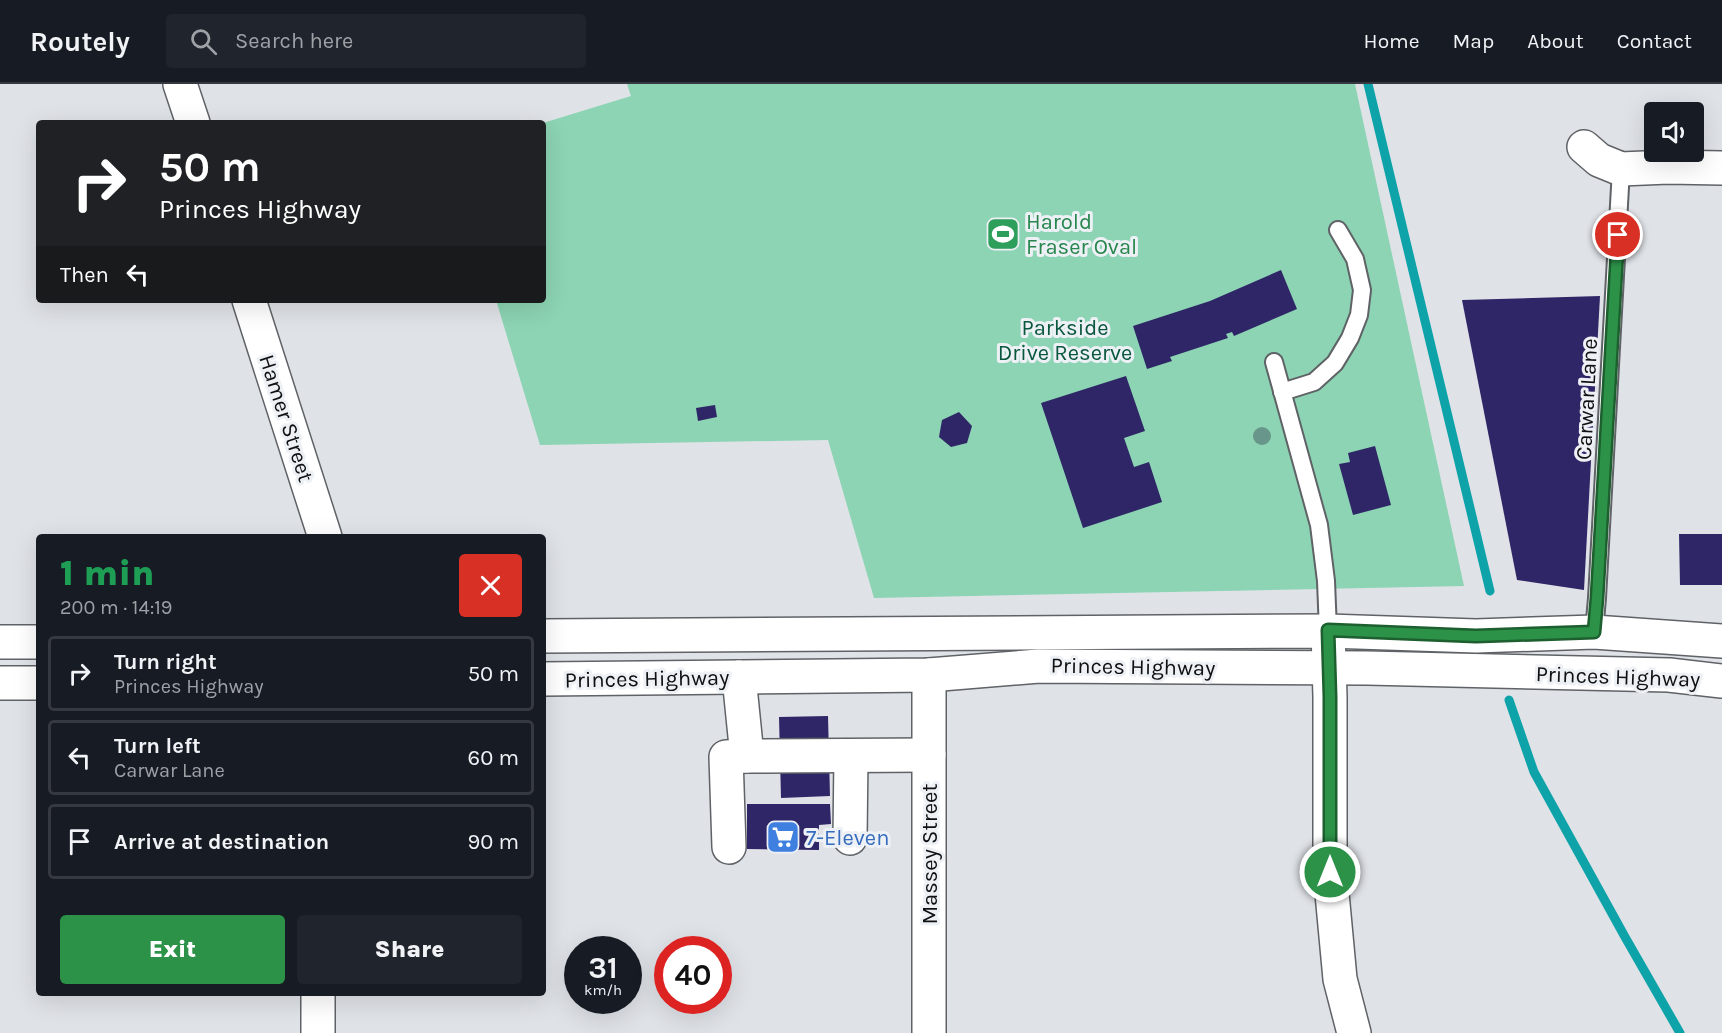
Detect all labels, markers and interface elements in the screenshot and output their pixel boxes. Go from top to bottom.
search box [166,14,586,68]
text: Routely [30,25,130,58]
icon: search [187,25,220,58]
text: Search here [235,28,353,54]
text: Home [1364,29,1420,53]
text: Map [1453,29,1494,53]
text: About [1527,29,1584,53]
text: Contact [1617,29,1692,53]
map controls [1644,102,1704,162]
button: sound [1644,102,1704,162]
text: 50 m [159,142,261,192]
icon: right [60,144,138,222]
text: Princes Highway [159,193,361,225]
place label: Harold Fraser Oval [1026,209,1137,260]
pin [1592,209,1643,260]
sports icon: Harold Fraser Oval [985,216,1021,252]
icon: arrive [1601,218,1634,251]
icon: left [121,258,154,291]
text: Then [60,262,109,288]
park label: Parkside Drive Reserve [998,315,1132,366]
street label: Carwar Lane [1571,338,1603,461]
street label: Hamer Street [253,351,319,485]
text: 1 min [60,552,154,594]
button: close [459,554,522,617]
text: 200 m · 14:19 [60,596,172,619]
text: Turn right [114,649,217,675]
street label: Princes Highway [1050,653,1216,681]
icon: right [63,657,96,690]
text: 50 m [468,661,519,687]
street label: Princes Highway [1535,661,1701,693]
street label: Princes Highway [564,665,730,693]
text: Princes Highway [114,675,264,698]
text: Turn left [114,733,201,759]
icon: left [63,741,96,774]
text: 60 m [468,745,519,771]
text: Carwar Lane [114,759,225,782]
street label: Massey Street [917,783,943,925]
supermarket icon: 7-Eleven [765,819,801,855]
icon: arrive [63,825,96,858]
place label: 7-Eleven [806,825,889,851]
text: Arrive at destination [114,829,329,855]
text: 90 m [467,829,519,855]
position arrow [1298,840,1362,904]
button: Exit [60,915,285,984]
button: Share [297,915,522,984]
speed limit sign: 40 [654,936,732,1014]
text: 31 [588,950,618,986]
text: km/h [584,981,622,999]

